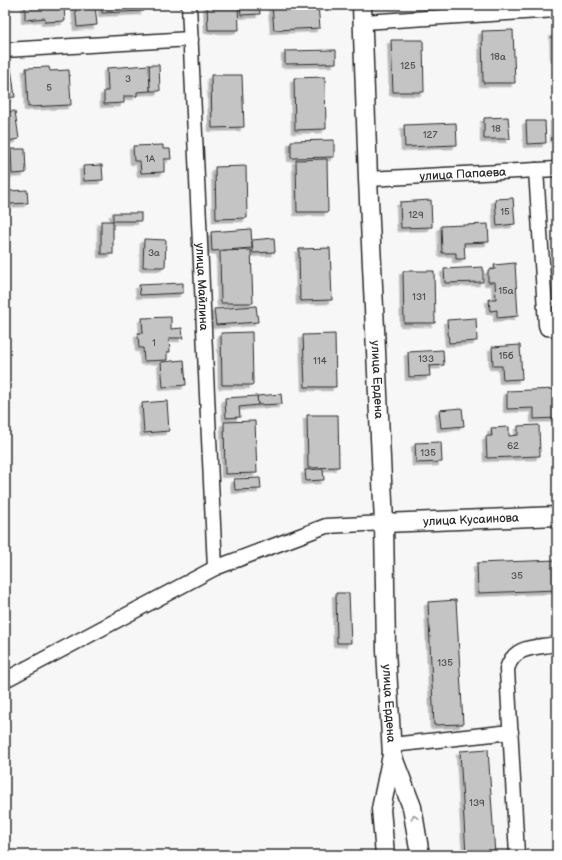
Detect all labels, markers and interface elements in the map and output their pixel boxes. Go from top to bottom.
house number: 18а [490,51,506,63]
house number: 125 [400,60,416,72]
house number: 3 [125,73,131,85]
house number: 5 [46,82,52,94]
house number: 18 [491,123,501,135]
house number: 127 [423,129,437,141]
house number: 1А [145,153,156,165]
street label: улица Папаева [419,164,507,184]
house number: 15 [500,206,510,218]
house number: 129 [408,209,424,221]
street label: улица Майлина [192,242,212,331]
house number: 3а [148,247,160,259]
house number: 15а [498,285,514,297]
house number: 131 [412,291,426,303]
house number: 1 [152,337,156,349]
street label: улица Ердена [368,340,387,419]
house number: 15б [498,350,514,362]
house number: 133 [418,353,434,365]
house number: 114 [313,355,327,367]
house number: 62 [507,440,519,452]
house number: 135 [420,447,436,459]
street label: улица Кусаинова [423,510,519,529]
house number: 35 [511,570,523,582]
house number: 135 [437,657,453,669]
street label: улица Ердена [379,664,399,743]
house number: 139 [469,797,485,809]
one-way arrow [410,813,418,820]

